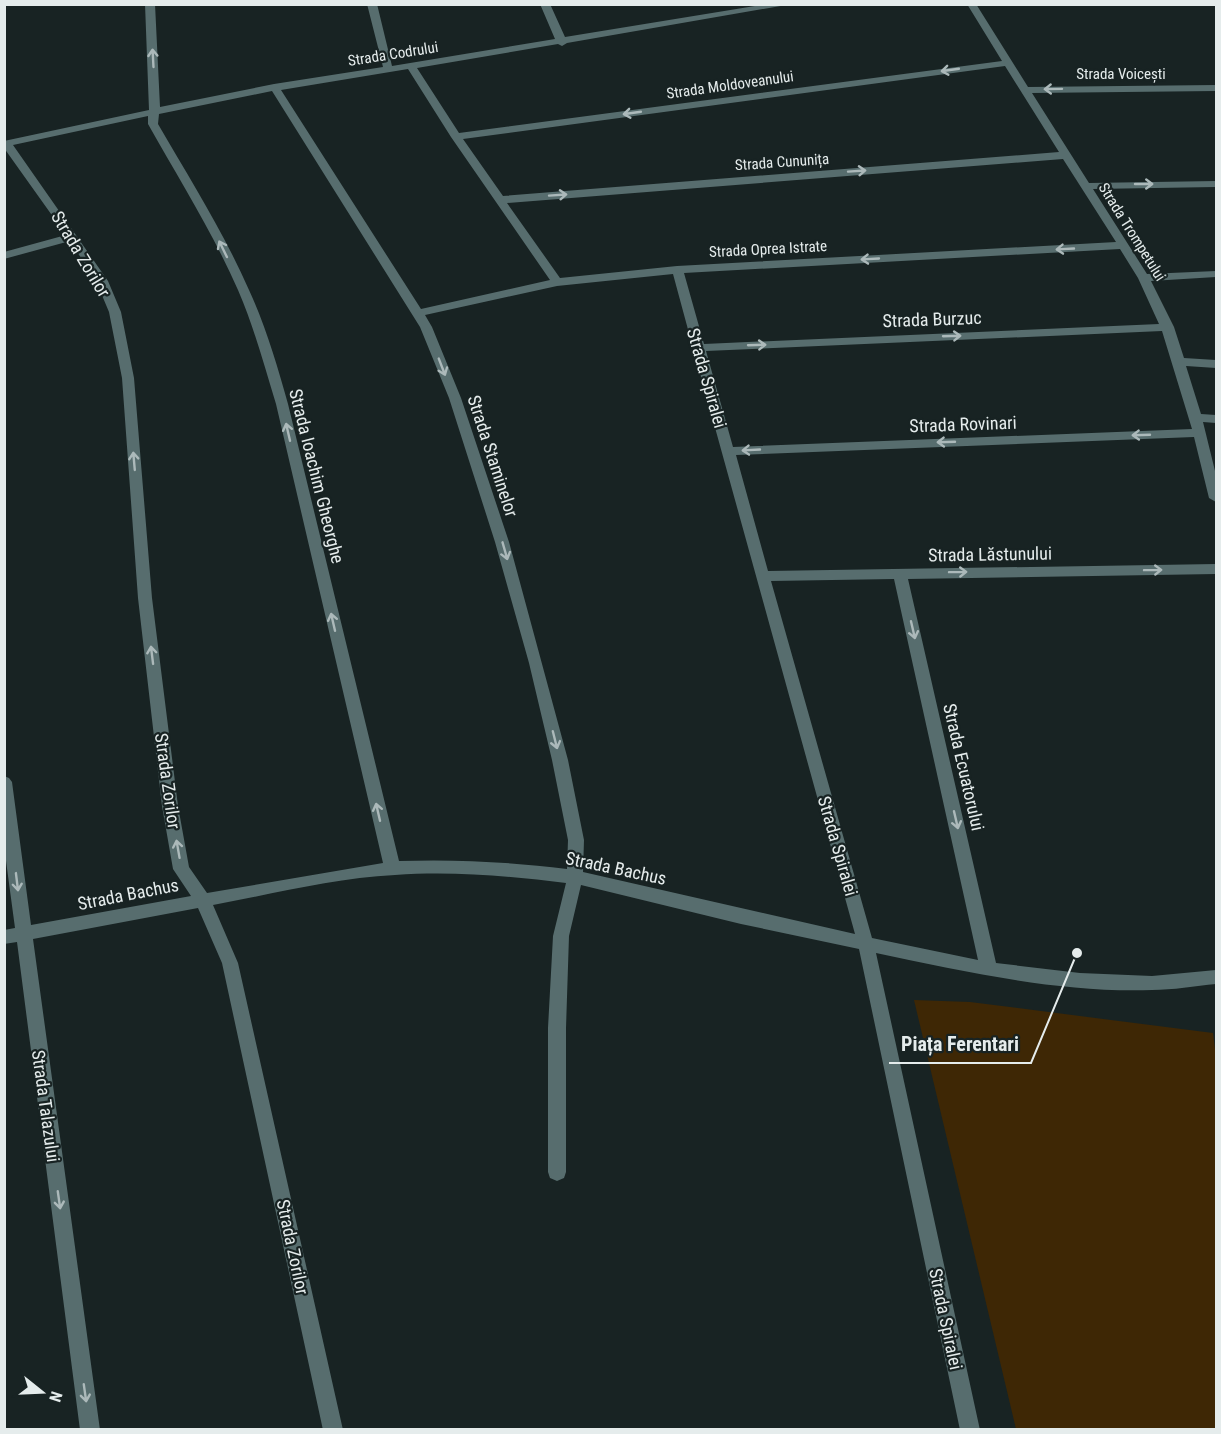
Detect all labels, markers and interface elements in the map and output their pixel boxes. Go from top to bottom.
street label: Strada Codrului [347,38,439,70]
one-way arrow [147,49,158,69]
one-way arrow [940,65,960,76]
street label: Strada Voicești [1076,65,1166,83]
street label: Strada Moldoveanului [665,67,795,103]
one-way arrow [1044,84,1064,95]
one-way arrow [622,108,642,119]
street label: Strada Cununița [734,150,830,174]
one-way arrow [847,166,867,177]
one-way arrow [1134,178,1154,190]
street label: Strada Trompetului [1095,180,1169,284]
one-way arrow [548,189,568,200]
street label: Strada Zorilor [47,207,115,301]
street label: Strada Oprea Istrate [709,237,827,261]
one-way arrow [217,241,228,259]
one-way arrow [1055,243,1075,254]
one-way arrow [860,254,880,265]
street label: Strada Burzuc [882,307,982,331]
street label: Strada Spiralei [683,326,731,430]
one-way arrow [942,331,962,342]
one-way arrow [747,339,767,350]
one-way arrow [438,357,449,375]
street label: Strada Ioachim Gheorghe [285,387,349,565]
street label: Strada Staminelor [463,392,523,520]
street label: Strada Rovinari [909,412,1017,436]
one-way arrow [282,423,294,442]
one-way arrow [1131,429,1151,441]
one-way arrow [936,437,956,448]
one-way arrow [742,445,762,456]
one-way arrow [128,452,139,472]
one-way arrow [500,541,511,560]
street label: Strada Lăstunului [928,542,1052,566]
one-way arrow [1143,564,1163,576]
one-way arrow [948,566,968,578]
one-way arrow [327,613,339,632]
one-way arrow [907,620,919,639]
one-way arrow [146,646,157,666]
street label: Strada Ecuatorului [939,701,989,833]
one-way arrow [550,730,562,749]
street label: Strada Zorilor [151,732,185,831]
street label: Strada Spiralei [814,794,862,898]
one-way arrow [372,803,383,822]
one-way arrow [951,810,963,829]
one-way arrow [172,839,183,859]
street label: Strada Bachus [564,847,668,889]
one-way arrow [12,871,23,891]
street label: Strada Bachus [76,874,180,914]
callout: Piața Ferentari [889,1025,1031,1063]
text: Piața Ferentari [901,1032,1019,1056]
street label: Strada Talazului [28,1049,64,1163]
one-way arrow [54,1190,65,1210]
street label: Strada Zorilor [273,1198,313,1297]
street label: Strada Spiralei [925,1266,967,1372]
north arrow [12,1362,72,1422]
one-way arrow [80,1383,91,1403]
text: N [45,1389,66,1404]

